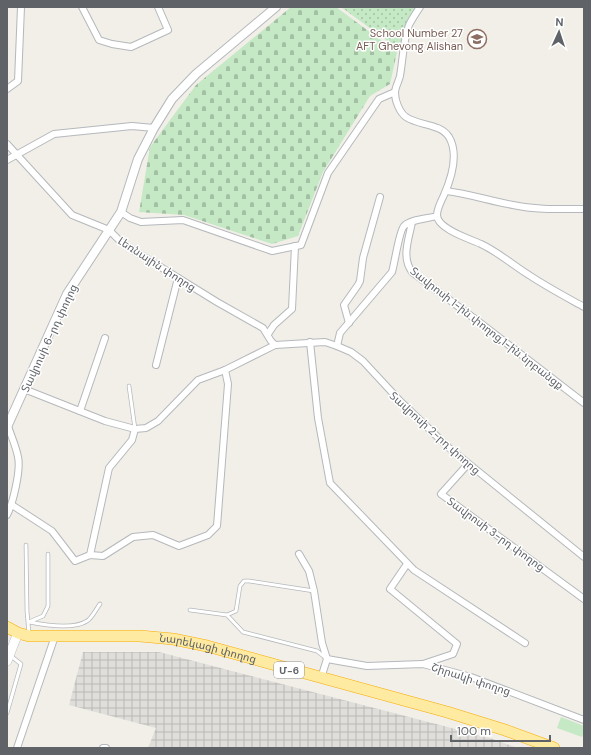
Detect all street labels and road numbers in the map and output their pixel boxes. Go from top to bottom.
street label: Լեռնային փողոց [115,234,199,294]
street label: Տավրոսի 1-ին փողոց,1-ին նրբանցք [408,264,566,392]
street label: Տավրոսի 6-րդ փողոց [18,282,80,394]
street label: Տավրոսի 2-րդ փողոց [387,389,483,477]
street label: Տավրոսի 3-րդ փողոց [444,494,548,574]
street label: Նարեկացի փողոց [159,631,258,666]
street label: Շիրակի փողոց [429,660,513,698]
road number: Մ-6 [274,662,304,678]

